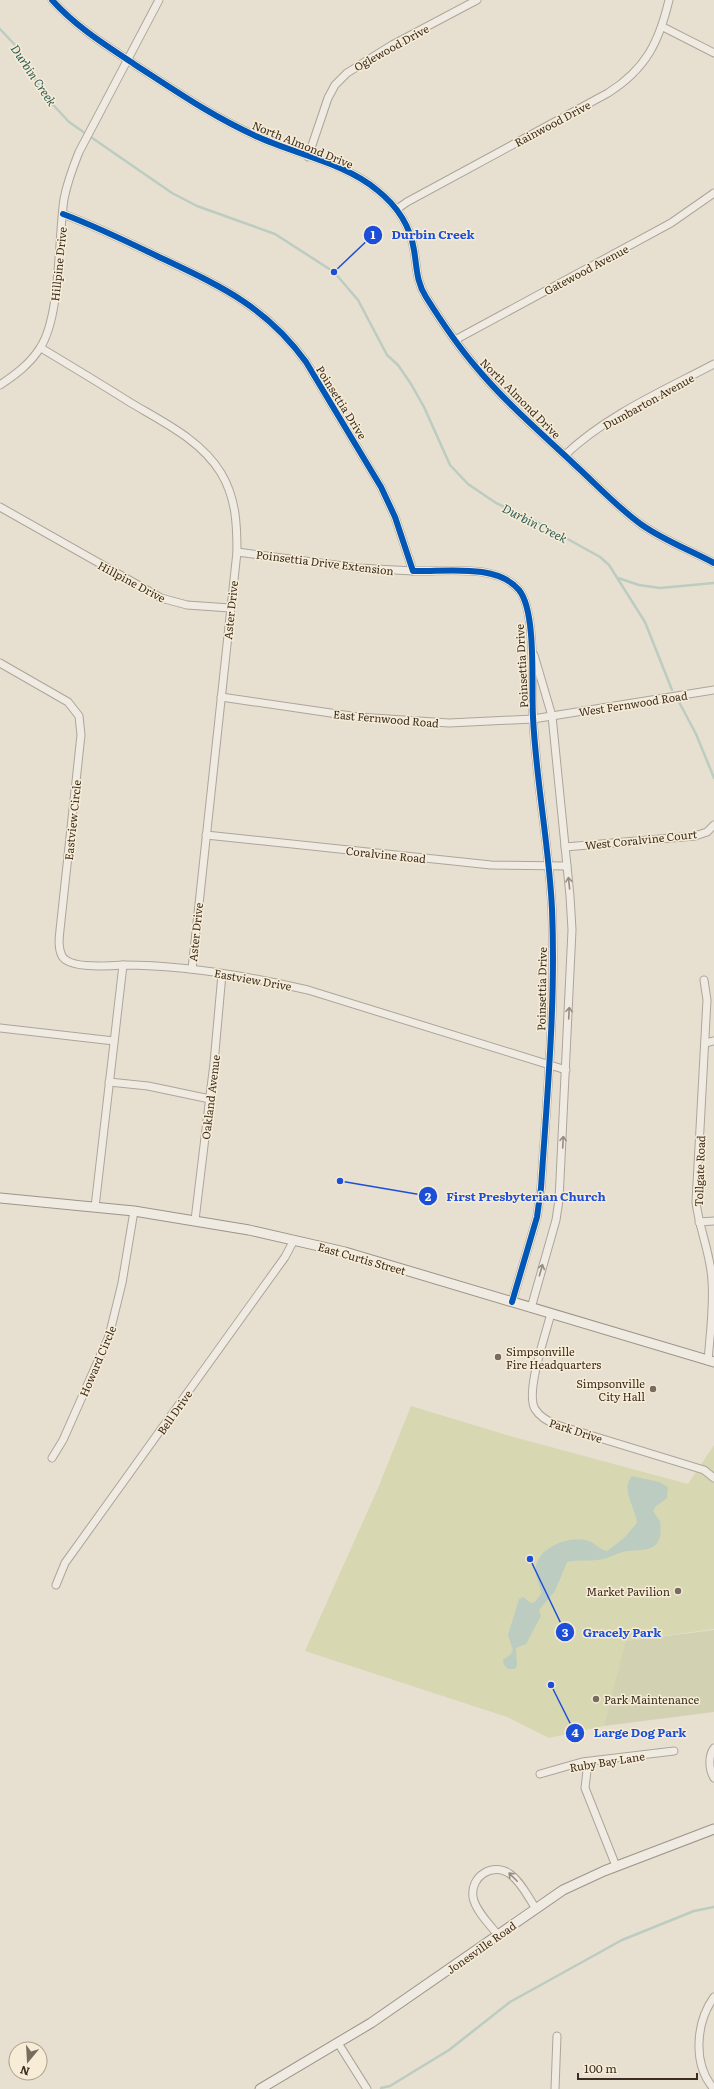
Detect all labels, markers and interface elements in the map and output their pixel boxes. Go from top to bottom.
street label: Oglewood Drive [351,20,432,74]
water label: Durbin Creek [7,40,62,110]
street label: Rainwood Drive [511,96,593,150]
street label: North Almond Drive [250,116,356,172]
callout: Durbin Creek [363,223,482,247]
text: 1 [371,225,376,243]
text: Durbin Creek [391,225,475,243]
street label: Hillpine Drive [46,226,70,302]
street label: Gatewood Avenue [541,240,631,298]
street label: North Almond Drive [477,354,565,442]
street label: Poinsettia Drive [313,362,371,442]
street label: Dumbarton Avenue [599,369,697,433]
water label: Durbin Creek [499,499,571,547]
street label: Poinsettia Drive Extension [255,546,395,578]
street label: Hillpine Drive [95,556,169,606]
street label: Aster Drive [219,579,241,640]
street label: Poinsettia Drive [511,623,531,708]
street label: West Fernwood Road [577,686,689,719]
street label: East Fernwood Road [332,705,440,731]
street label: Eastview Circle [60,779,84,861]
street label: West Coralvine Court [584,825,698,853]
street label: Coralvine Road [345,842,427,866]
one-way arrow [565,877,573,890]
street label: Aster Drive [184,901,206,962]
street label: Poinsettia Drive [532,947,550,1031]
street label: Eastview Drive [213,964,293,994]
one-way arrow [565,1007,573,1020]
street label: Oakland Avenue [197,1053,223,1140]
street label: Tollgate Road [690,1135,708,1207]
one-way arrow [559,1136,567,1149]
callout: First Presbyterian Church [418,1184,613,1208]
text: 2 [425,1187,432,1205]
text: First Presbyterian Church [446,1187,606,1205]
street label: East Curtis Street [316,1238,408,1278]
one-way arrow [538,1264,545,1277]
street label: Howard Circle [75,1323,119,1399]
place label: Simpsonville Fire Headquarters [506,1343,601,1372]
marker: Simpsonville Fire Headquarters [493,1352,503,1362]
place label: Simpsonville City Hall [576,1375,645,1404]
marker: Simpsonville City Hall [648,1384,658,1394]
street label: Bell Drive [153,1386,195,1438]
street label: Park Drive [547,1414,605,1446]
place label: Market Pavilion [586,1583,670,1599]
marker: Market Pavilion [673,1586,683,1596]
callout: Gracely Park [555,1620,669,1644]
text: 3 [562,1623,569,1641]
text: Gracely Park [583,1623,662,1641]
place label: Park Maintenance [604,1691,699,1707]
marker: Park Maintenance [591,1694,601,1704]
callout: Large Dog Park [565,1721,694,1745]
text: 4 [571,1723,579,1741]
text: Large Dog Park [594,1723,687,1741]
street label: Ruby Bay Lane [568,1747,646,1775]
one-way arrow [508,1872,518,1882]
street label: Jonesville Road [443,1917,519,1977]
north arrow [8,2041,48,2081]
scale bar [578,2055,697,2081]
text: 100 m [584,2059,617,2077]
text: N [18,2062,31,2080]

